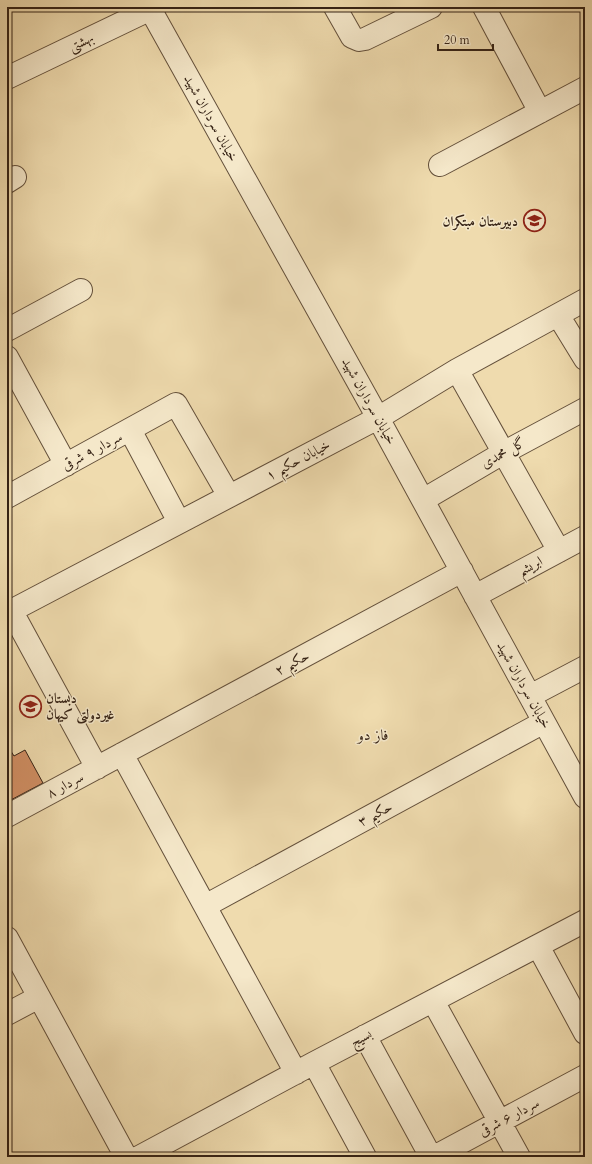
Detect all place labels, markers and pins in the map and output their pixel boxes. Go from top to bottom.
school or university icon: دبیرستان مبتکران [521,208,547,234]
place label: دبیرستان مبتکران [442,212,518,231]
place label: دبستان غیردولتی کیهان [46,689,115,724]
school or university icon: دبستان غیردولتی کیهان [18,693,44,719]

